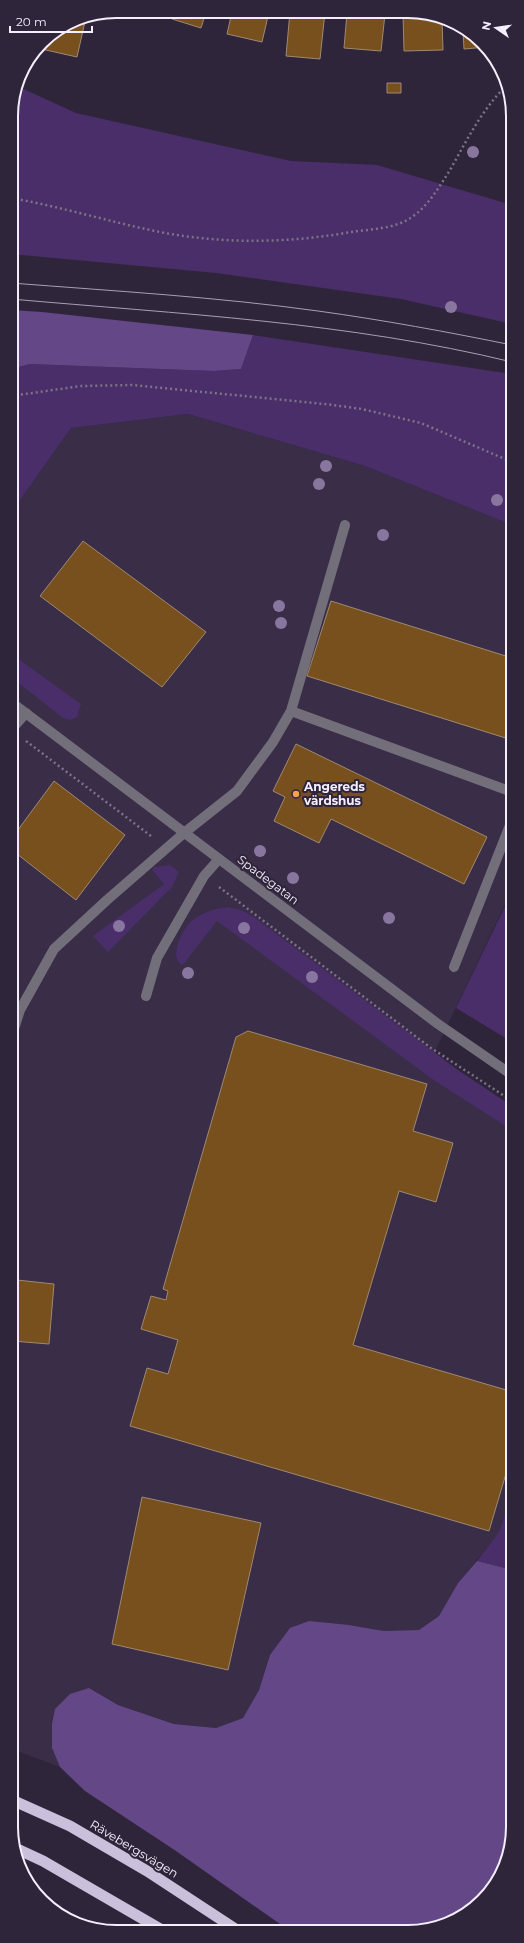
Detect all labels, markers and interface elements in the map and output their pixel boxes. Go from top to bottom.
scale bar [10,8,92,34]
north arrow [476,8,516,48]
text: 20 m [16,14,47,29]
text: N [478,20,494,32]
place label: Angereds värdshus [303,779,365,808]
marker: Angereds värdshus [291,789,301,799]
street label: Spadegatan [235,852,302,908]
street label: Rävebergsvägen [88,1816,181,1881]

